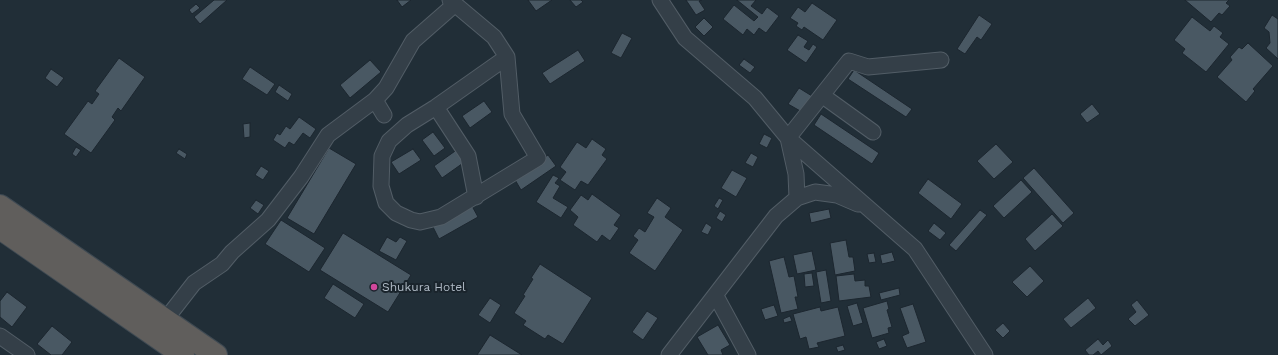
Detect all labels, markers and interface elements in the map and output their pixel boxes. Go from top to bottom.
place label: Shukura Hotel [382,280,466,294]
marker: Shukura Hotel [369,282,379,292]

